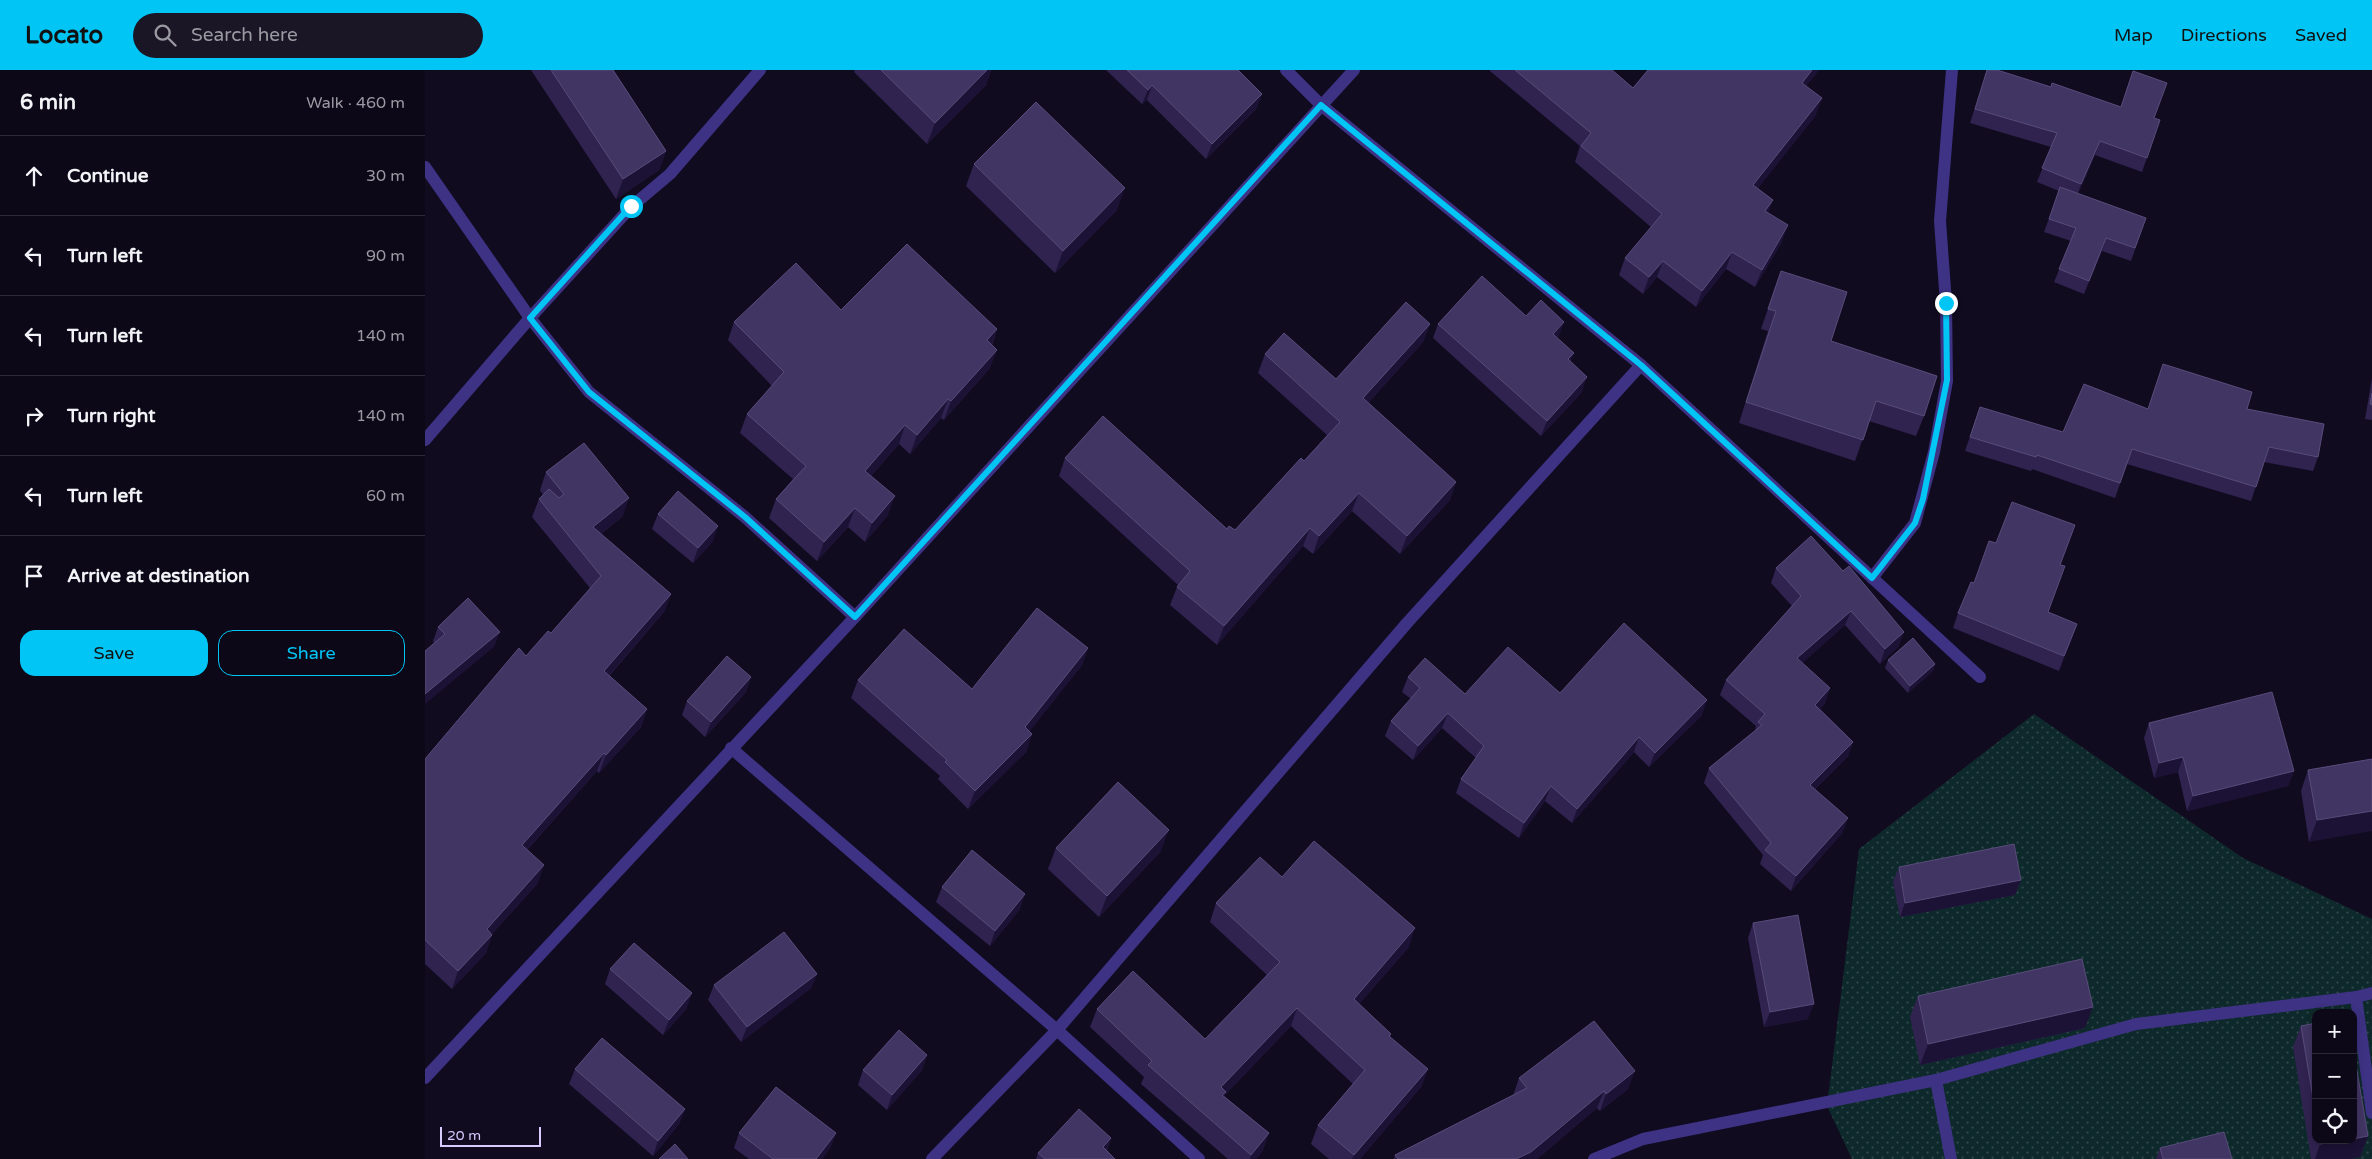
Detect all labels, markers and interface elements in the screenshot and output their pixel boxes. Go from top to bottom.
search box [133,13,483,58]
text: Locato [25,21,103,50]
icon: search [151,21,179,49]
text: Search here [191,24,298,46]
text: Map [2114,24,2153,46]
text: Directions [2181,24,2267,46]
text: Saved [2295,24,2347,46]
text: 6 min [20,90,76,115]
text: Walk · 460 m [306,93,405,113]
icon: ahead [20,162,48,190]
text: Continue [67,165,149,187]
text: 30 m [366,166,405,186]
route start [620,195,643,218]
icon: left [20,242,48,270]
text: Turn left [67,245,143,267]
text: 90 m [366,246,405,266]
route end [1935,292,1958,315]
icon: left [20,322,48,350]
text: Turn left [67,325,143,347]
text: 140 m [356,326,405,346]
icon: right [20,402,48,430]
text: Turn right [67,405,155,427]
text: 140 m [356,406,405,426]
icon: left [20,482,48,510]
text: Turn left [67,485,143,507]
text: 60 m [366,486,405,506]
icon: arrive [20,562,48,590]
text: Arrive at destination [67,565,250,587]
button: Save [20,630,208,676]
button: Share [218,630,405,676]
map controls [2312,1009,2357,1144]
button: + [2312,1009,2357,1054]
button: − [2312,1054,2357,1099]
button: locate [2312,1099,2357,1144]
scale bar [440,1124,541,1147]
text: 20 m [447,1127,481,1144]

